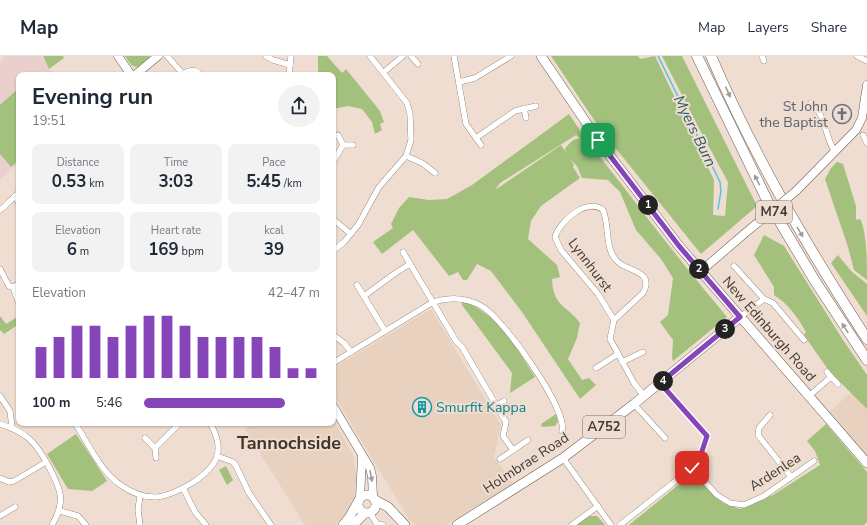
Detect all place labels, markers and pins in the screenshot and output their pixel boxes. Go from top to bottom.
place label: St John the Baptist [759,97,828,132]
church icon: St John the Baptist [831,103,853,125]
pin [581,123,615,157]
pin: 1 [638,195,658,215]
pin: 2 [689,259,709,279]
pin: 3 [715,319,735,339]
pin: 4 [653,371,673,391]
building icon: Smurfit Kappa [411,396,433,418]
place label: Smurfit Kappa [436,398,526,417]
pin [675,451,709,485]

